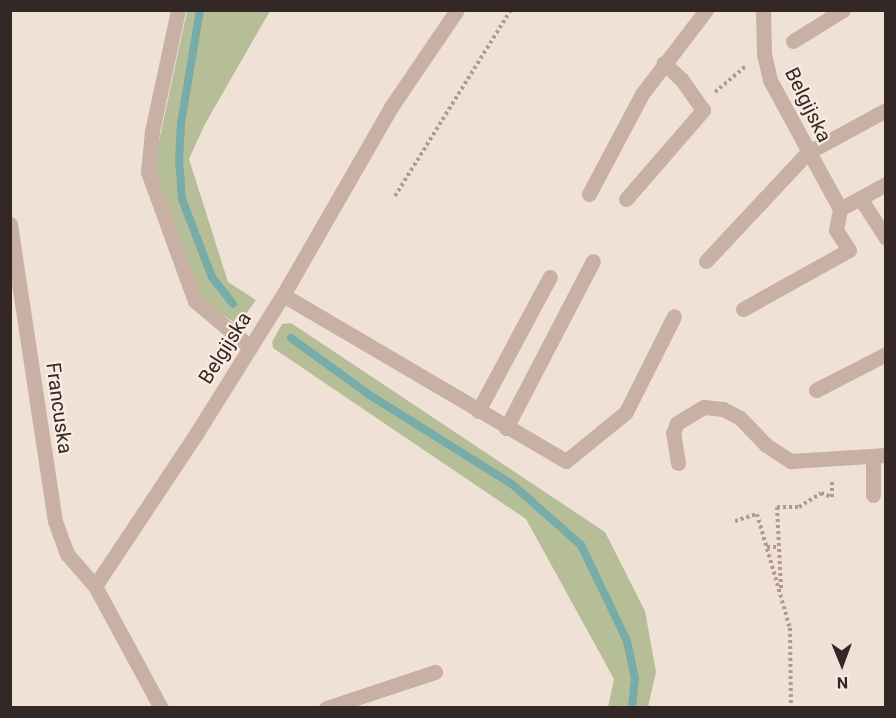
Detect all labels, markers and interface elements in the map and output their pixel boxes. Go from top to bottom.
street label: Belgijska [780,64,836,146]
street label: Belgijska [194,308,256,388]
street label: Francuska [41,361,77,455]
north arrow [812,634,872,694]
text: N [837,673,848,692]

